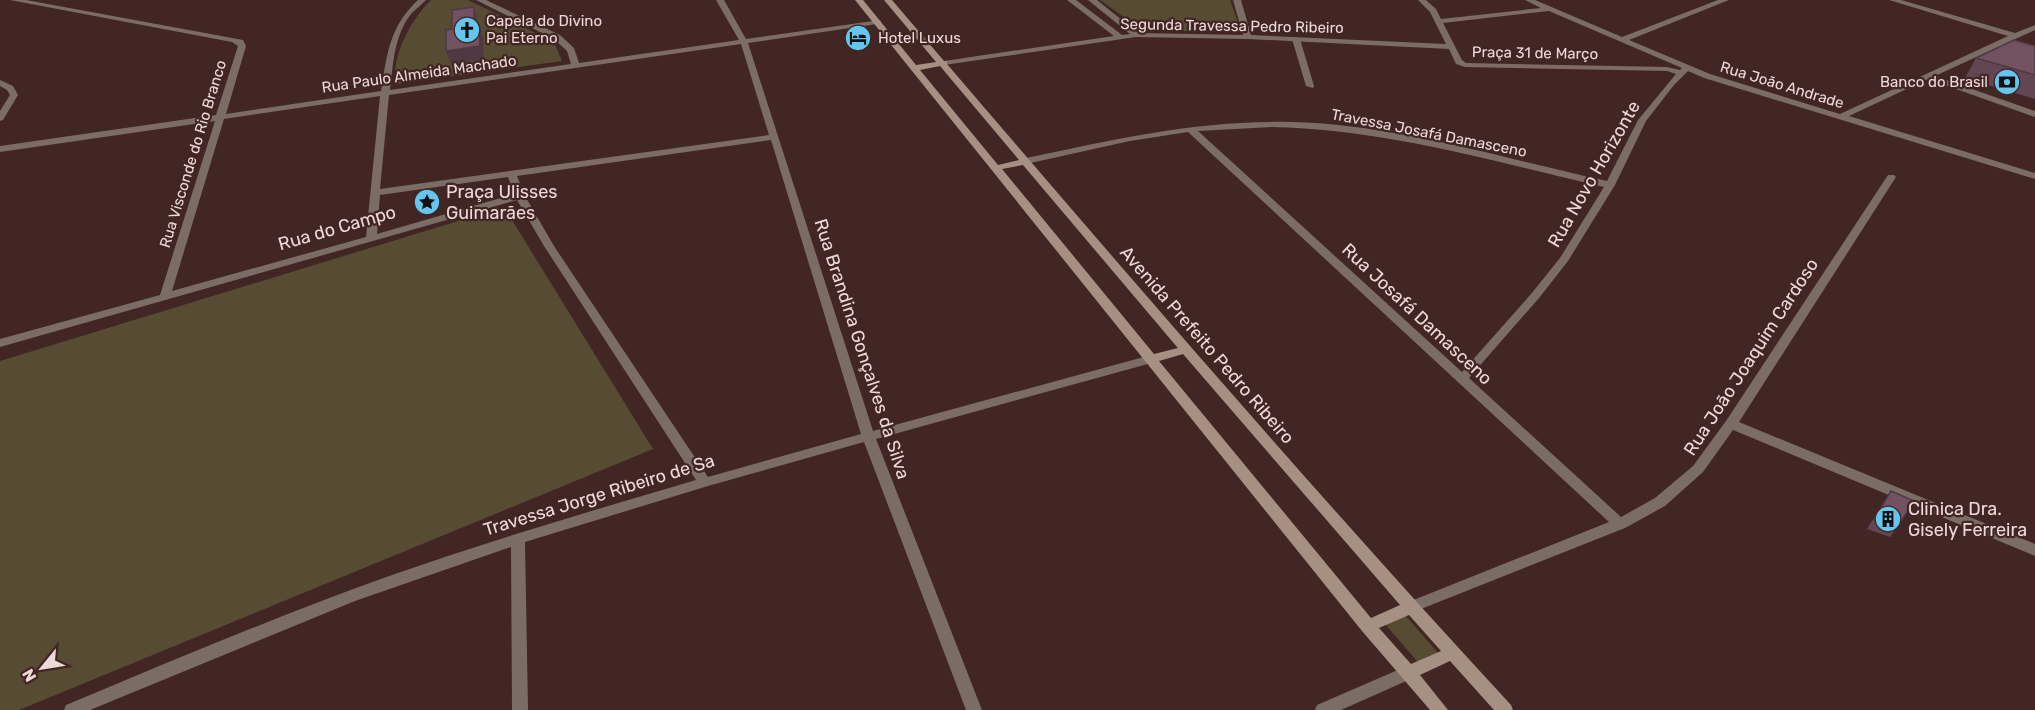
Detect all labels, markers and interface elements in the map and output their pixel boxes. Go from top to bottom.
place label: Capela do Divino Pai Eterno [486,12,602,47]
church icon: Capela do Divino Pai Eterno [452,15,482,45]
street label: Segunda Travessa Pedro Ribeiro [1120,15,1344,37]
hotel icon: Hotel Luxus [843,23,873,53]
place label: Hotel Luxus [878,29,961,47]
street label: Praça 31 de Março [1472,43,1598,63]
street label: Rua Paulo Almeida Machado [320,51,518,97]
street label: Rua Visconde do Rio Branco [156,58,230,250]
street label: Rua João Andrade [1718,58,1846,112]
bank icon: Banco do Brasil [1992,67,2022,97]
place label: Banco do Brasil [1880,73,1988,91]
street label: Rua Novo Horizonte [1543,97,1645,251]
street label: Travessa Josafá Damasceno [1330,105,1528,161]
place label: Praça Ulisses Guimarães [446,181,557,224]
place icon: Praça Ulisses Guimarães [412,187,442,217]
street label: Rua do Campo [276,201,398,255]
street label: Rua Brandina Gonçalves da Silva [809,216,915,482]
street label: Rua Josafá Damasceno [1337,239,1497,389]
street label: Avenida Prefeito Pedro Ribeiro [1115,242,1299,448]
street label: Rua João Joaquim Cardoso [1679,254,1823,460]
street label: Travessa Jorge Ribeiro de Sa [481,449,717,541]
place label: Clinica Dra. Gisely Ferreira [1908,498,2027,541]
building icon: Clinica Dra. Gisely Ferreira [1873,504,1903,534]
north arrow [12,638,72,698]
text: N [18,666,41,685]

